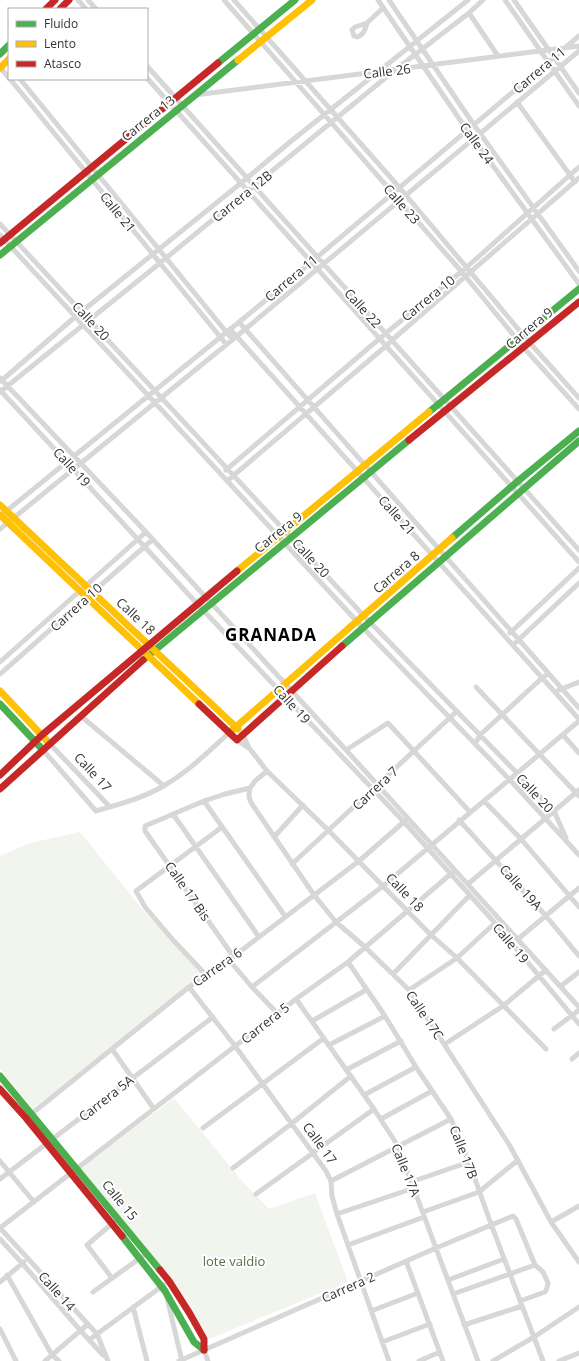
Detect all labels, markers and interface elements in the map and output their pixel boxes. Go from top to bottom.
legend [8,8,148,80]
text: Fluido [44,15,78,32]
text: Lento [44,35,76,52]
street label: Carrera 11 [509,42,569,98]
text: Atasco [44,55,81,72]
street label: Calle 26 [362,59,412,83]
street label: Carrera 13 [117,91,179,145]
street label: Calle 24 [456,118,499,168]
street label: Carrera 12B [208,166,276,226]
street label: Calle 23 [380,180,424,228]
street label: Calle 21 [96,188,140,236]
street label: Carrera 11 [261,250,321,306]
street label: Carrera 10 [397,271,459,325]
street label: Calle 22 [340,284,386,332]
street label: Calle 20 [68,297,114,345]
street label: Carrera 9 [502,303,556,353]
street label: Calle 19 [49,443,95,491]
street label: Calle 21 [374,491,420,539]
street label: Carrera 9 [250,507,306,557]
street label: Calle 20 [288,534,334,582]
street label: Carrera 8 [369,547,423,597]
street label: Carrera 10 [46,579,106,635]
street label: Calle 18 [112,593,160,639]
district label: GRANADA [225,623,317,646]
street label: Calle 19 [269,680,315,728]
street label: Calle 17 [70,748,116,796]
street label: Carrera 7 [348,762,402,814]
street label: Calle 20 [512,769,558,817]
street label: Calle 17 Bis [161,858,215,924]
street label: Calle 19A [496,860,547,914]
street label: Calle 18 [382,869,428,915]
street label: Calle 19 [489,919,533,967]
street label: Carrera 6 [189,943,245,991]
street label: Calle 17C [402,987,448,1043]
street label: Carrera 5 [237,998,293,1048]
street label: Carrera 5A [75,1070,138,1125]
street label: Calle 17 [299,1118,341,1168]
street label: Calle 17B [446,1123,482,1181]
street label: Calle 17A [387,1141,425,1200]
street label: Calle 15 [98,1176,142,1224]
park label: lote valdio [203,1252,265,1270]
street label: Calle 14 [34,1267,80,1315]
street label: Carrera 2 [318,1267,378,1307]

